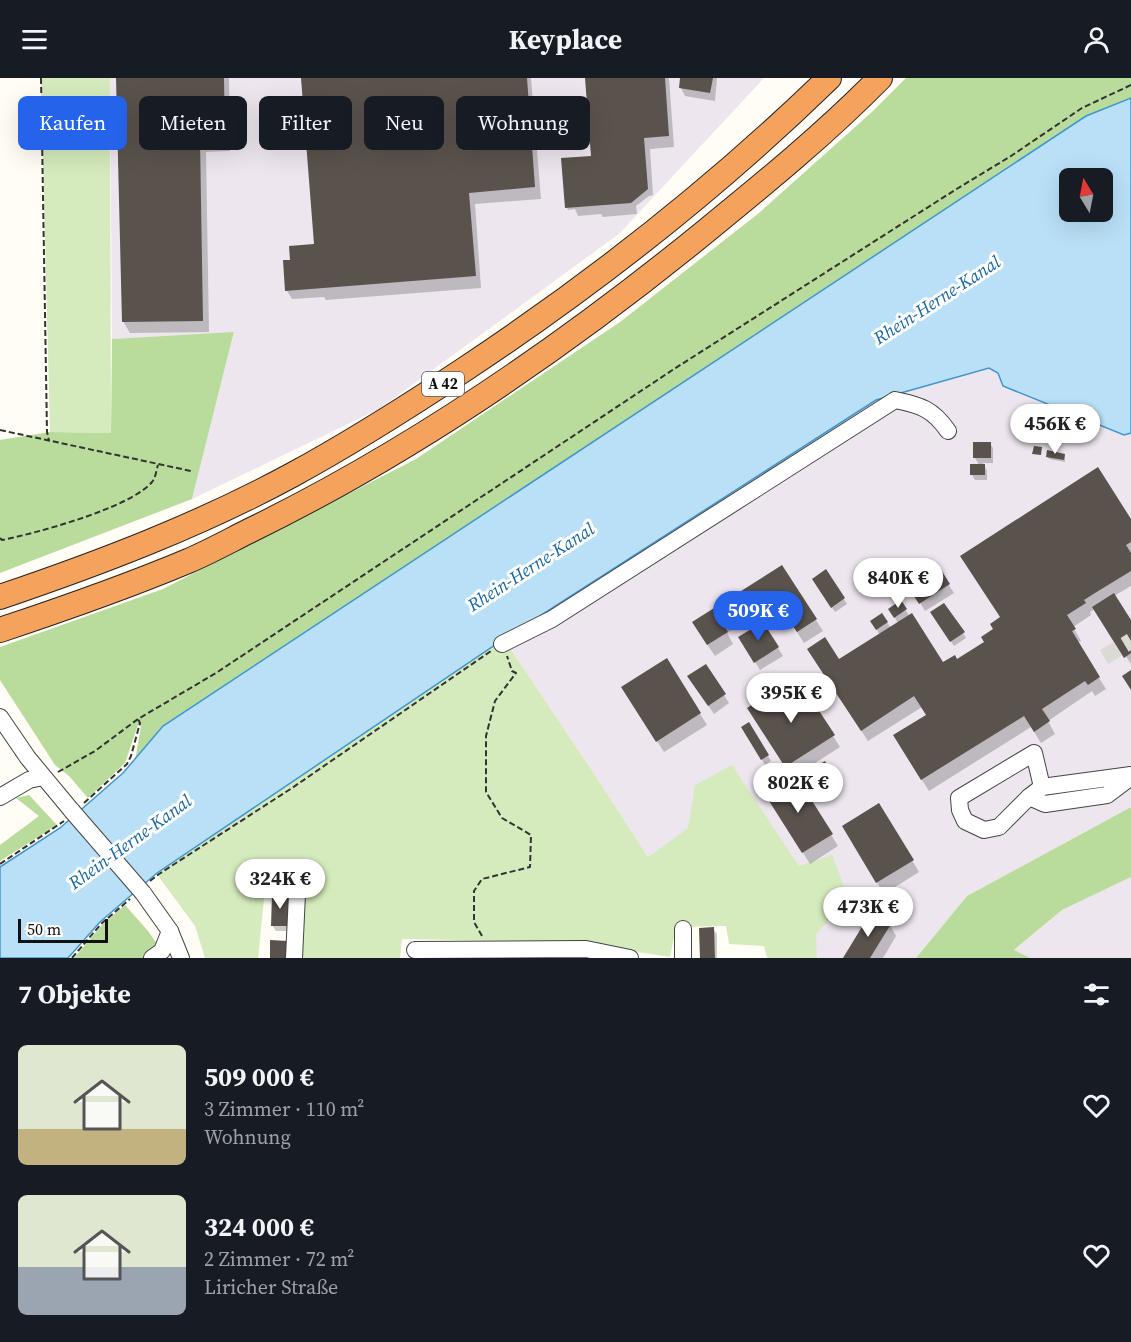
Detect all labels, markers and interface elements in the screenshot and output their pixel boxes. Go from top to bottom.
text: Keyplace [509,21,622,58]
icon: menu [18,23,51,56]
icon: person [1080,23,1113,56]
chip: Kaufen [18,96,127,150]
chip: Mieten [139,96,247,150]
chip: Filter [259,96,352,150]
chip: Neu [364,96,444,150]
chip: Wohnung [456,96,590,150]
north arrow [1059,168,1113,222]
map controls [1059,168,1113,222]
water label: Rhein-Herne-Kanal [868,249,1005,350]
road number: A 42 [422,372,464,396]
pin: 456K € [1006,404,1104,455]
text: 456K € [1024,409,1086,437]
water label: Rhein-Herne-Kanal [462,516,599,617]
pin: 840K € [849,558,947,609]
text: 840K € [867,563,929,591]
pin: 509K € [709,591,807,642]
text: 509K € [727,596,789,624]
pin: 395K € [742,673,840,724]
text: 395K € [760,678,822,706]
pin: 802K € [749,763,847,814]
text: 802K € [767,768,829,796]
water label: Rhein-Herne-Kanal [62,788,196,895]
pin: 324K € [231,859,329,910]
text: 324K € [249,864,311,892]
pin: 473K € [819,887,917,938]
text: 473K € [837,892,899,920]
scale bar [18,916,108,944]
text: 50 m [27,918,61,940]
text: 7 Objekte [18,976,131,1012]
icon: filters [1080,978,1113,1011]
text: 509 000 € [204,1059,314,1095]
icon: home [66,1069,138,1141]
icon: heart [1080,1089,1113,1122]
text: 3 Zimmer · 110 m² [204,1095,364,1123]
text: Wohnung [204,1123,291,1151]
text: 324 000 € [204,1209,314,1245]
icon: home [66,1219,138,1291]
icon: heart [1080,1239,1113,1272]
text: 2 Zimmer · 72 m² [204,1245,354,1273]
text: Liricher Straße [204,1273,338,1301]

